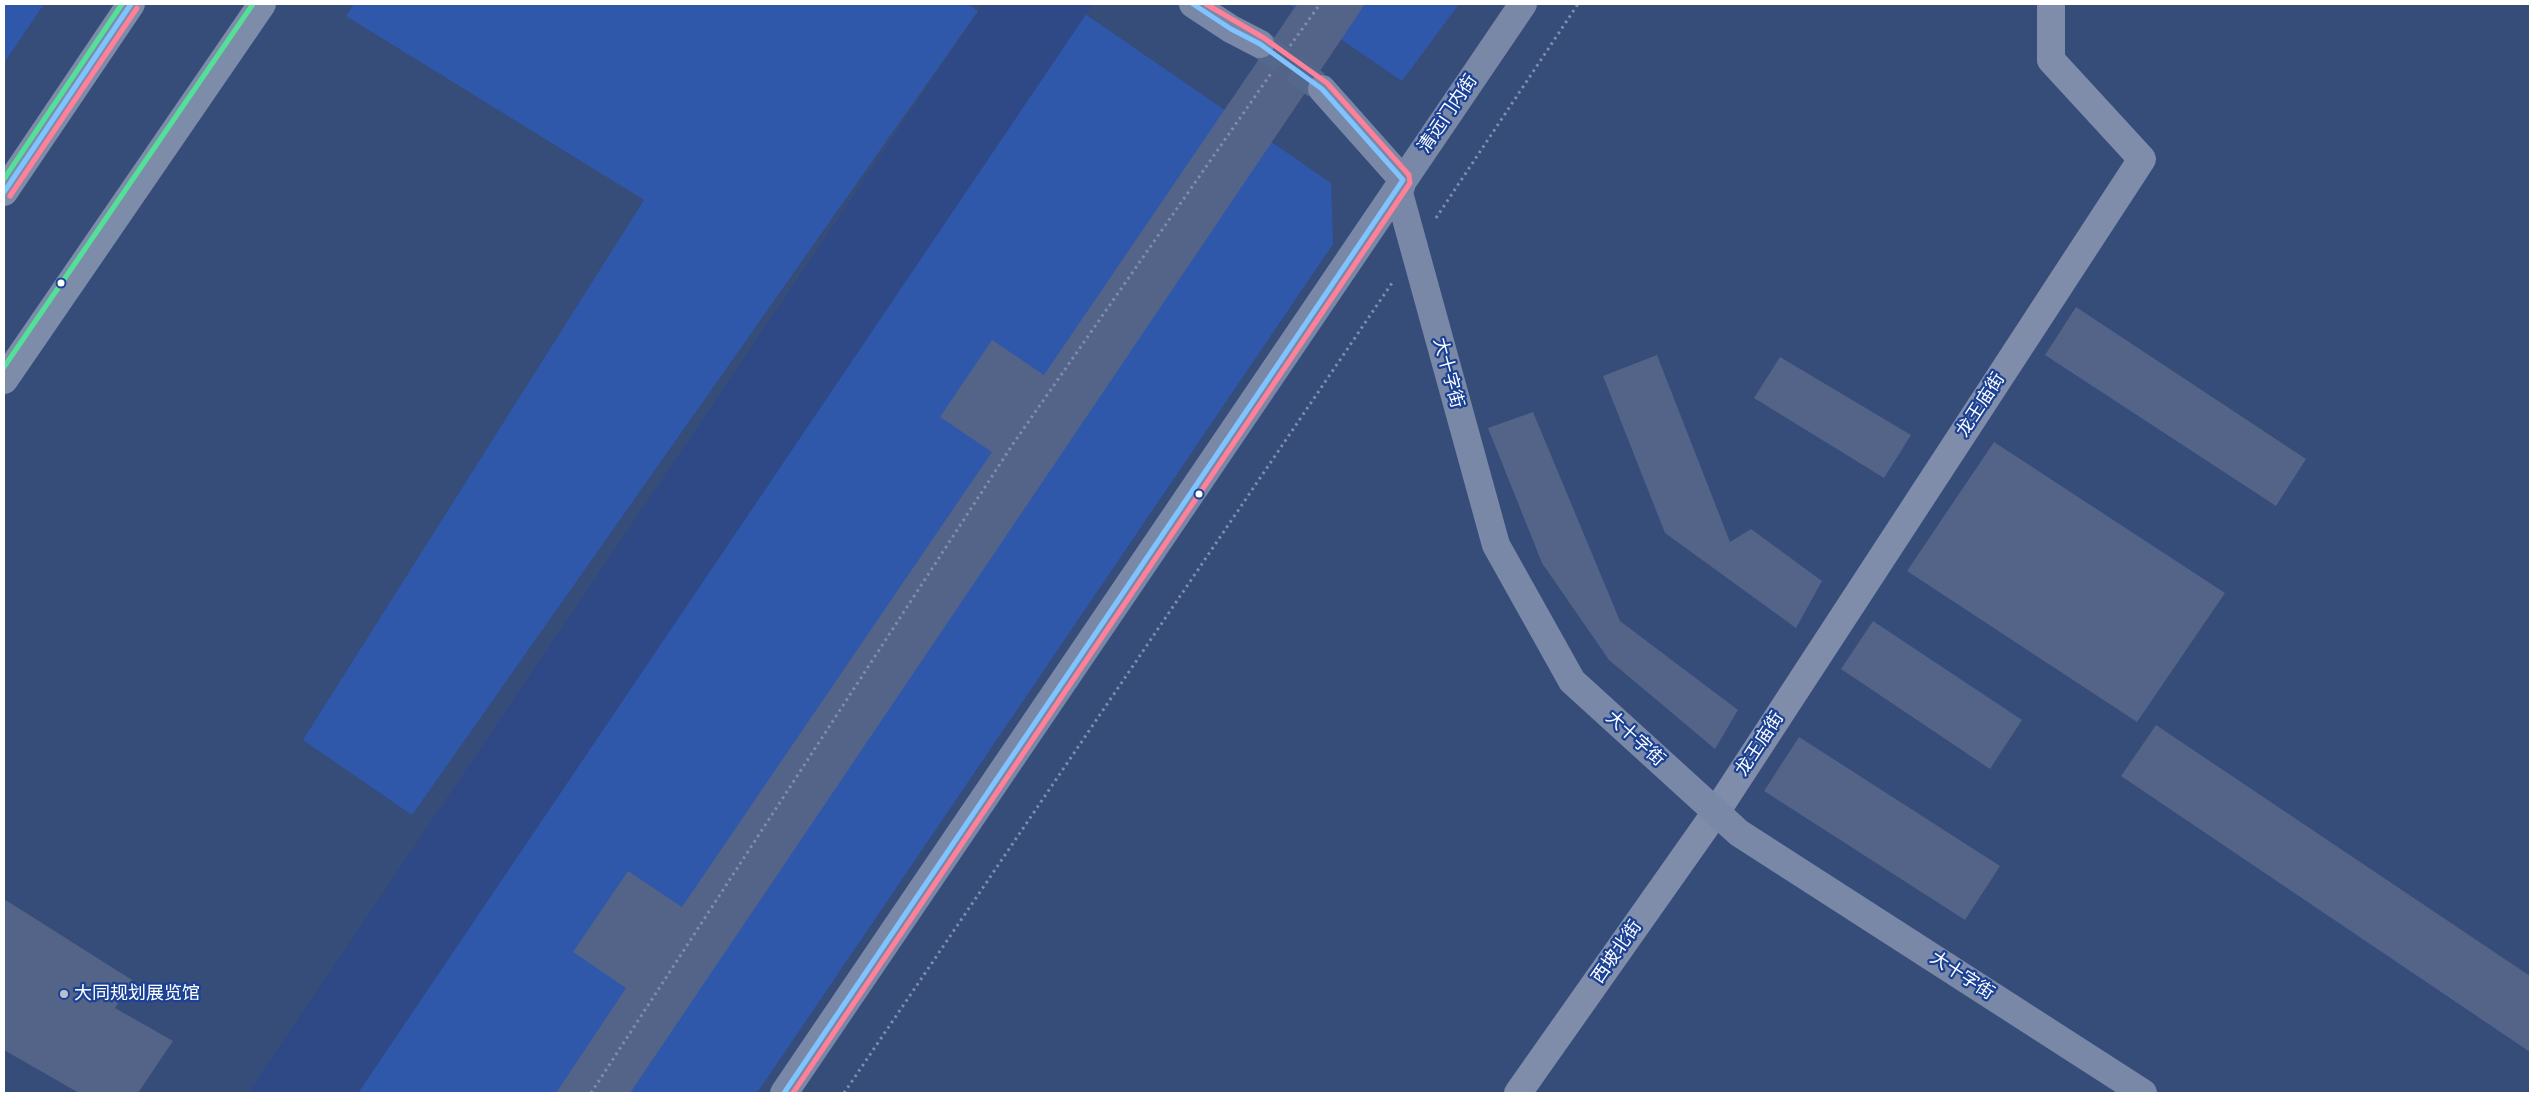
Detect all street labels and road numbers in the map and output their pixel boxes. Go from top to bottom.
street label: 清远门内街 [1414,71,1482,157]
street label: 大十字街 [1428,335,1468,411]
street label: 龙王庙街 [1952,369,2010,441]
street label: 大十字街 [1601,707,1669,771]
street label: 龙王庙街 [1731,708,1789,780]
street label: 西坡北街 [1588,916,1646,988]
street label: 大十字街 [1926,947,1998,1005]

